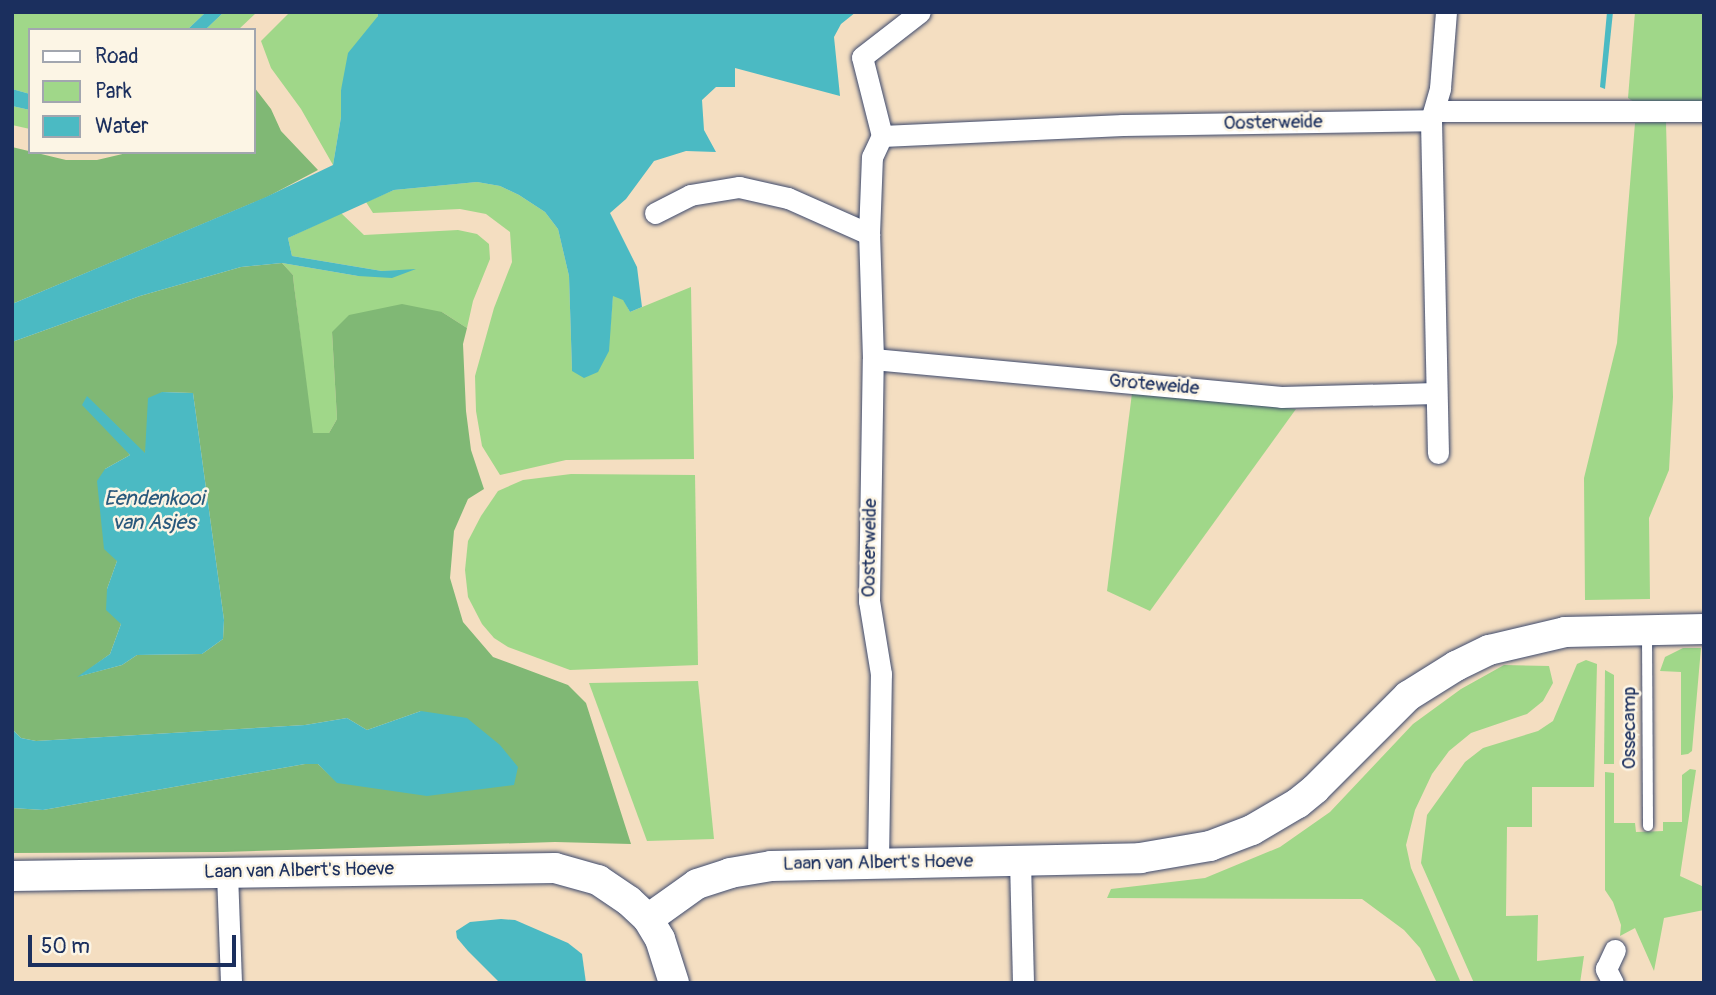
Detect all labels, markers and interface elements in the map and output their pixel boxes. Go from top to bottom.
legend [28,28,256,154]
text: Road [95,43,139,70]
text: Park [95,78,132,105]
street label: Oosterweide [1223,111,1323,135]
text: Water [95,113,148,140]
street label: Groteweide [1108,370,1200,400]
water label: Eendenkooi van Asjes [104,486,204,536]
street label: Oosterweide [858,498,882,598]
street label: Ossecamp [1619,687,1641,769]
street label: Laan van Albert's Hoeve [783,850,973,876]
street label: Laan van Albert's Hoeve [204,858,394,884]
scale bar [32,922,240,966]
text: 50 m [41,933,90,960]

